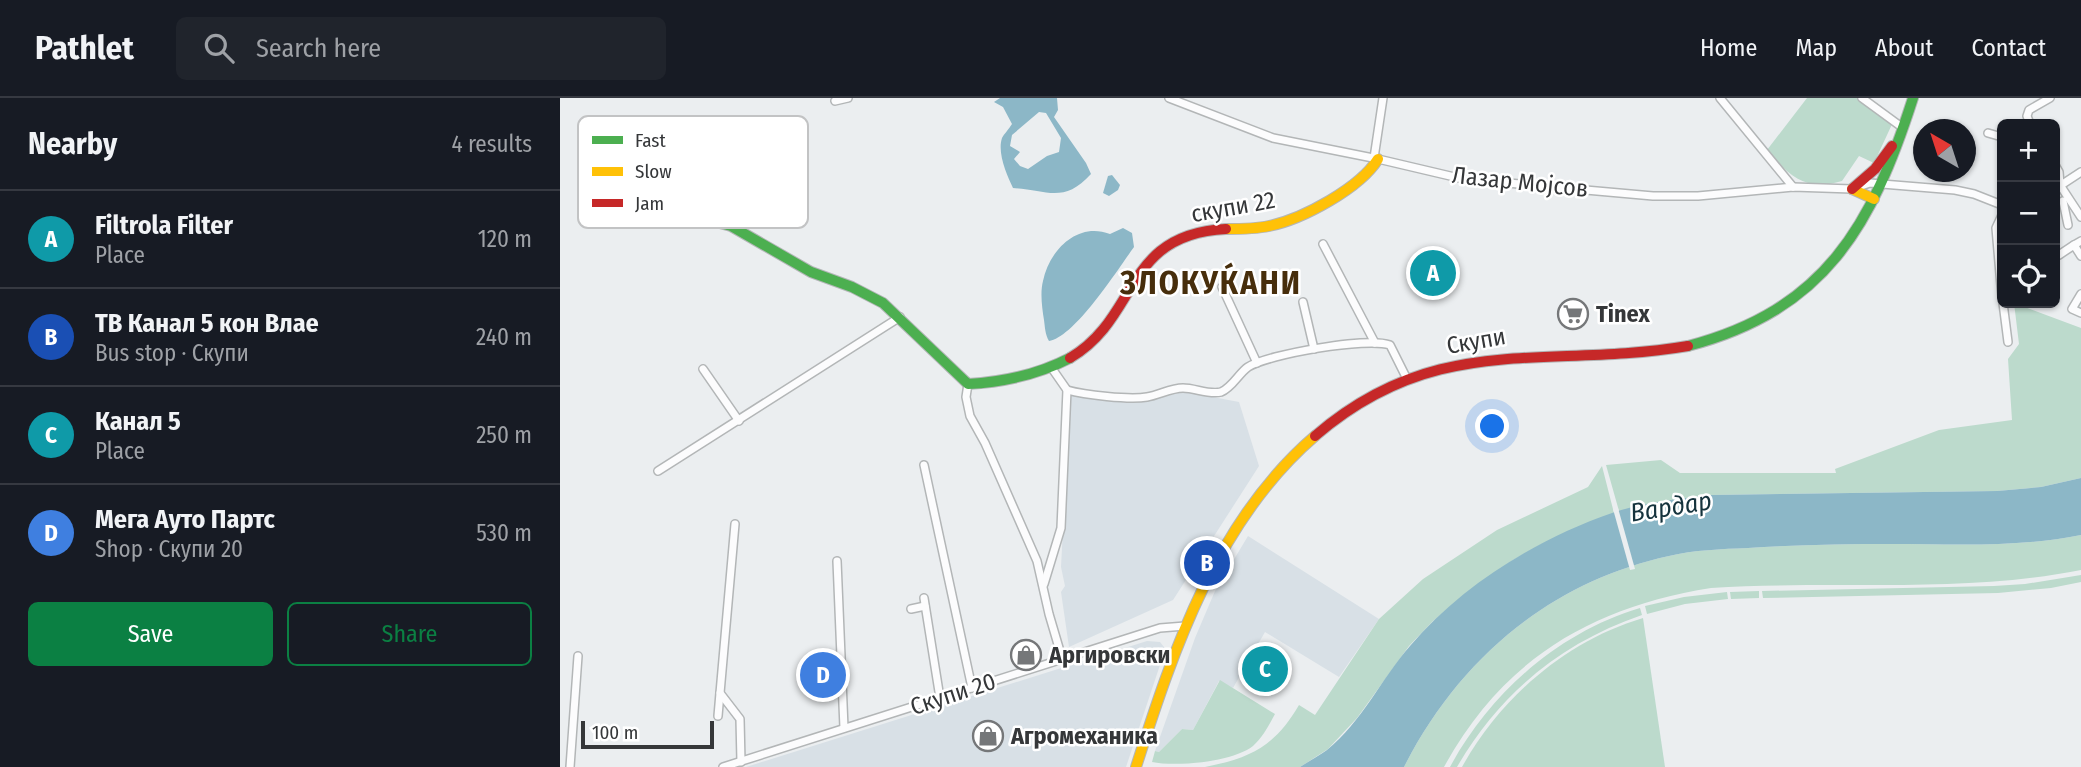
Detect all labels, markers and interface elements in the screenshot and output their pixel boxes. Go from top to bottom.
search box [176,17,666,80]
text: Pathlet [35,28,134,68]
icon: search [200,29,238,67]
text: Search here [256,33,381,64]
text: Home [1700,34,1757,62]
text: Map [1795,34,1837,62]
text: About [1875,34,1933,62]
text: Contact [1971,34,2046,62]
legend [578,116,808,228]
north arrow [1913,119,1976,182]
map controls [1997,119,2060,308]
button: + [1997,119,2060,182]
text: Nearby [28,126,117,162]
text: Fast [635,129,666,152]
text: 4 results [451,130,532,158]
text: Slow [635,160,672,183]
street label: Лазар Мојсов [1451,161,1589,203]
button: − [1997,182,2060,245]
street label: скупи 22 [1189,186,1277,228]
text: Jam [635,192,664,215]
text: Filtrola Filter [95,210,233,241]
text: A [45,225,57,253]
text: 120 m [478,225,532,253]
text: Place [95,241,145,269]
button: locate [1997,245,2060,308]
pin: A [1410,247,1456,299]
district label: ЗЛОКУЌАНИ [1119,262,1302,302]
supermarket icon: Tinex [1556,297,1590,331]
place label: Tinex [1596,300,1650,328]
text: ТВ Канал 5 кон Влае [95,308,319,339]
street label: Скупи [1444,322,1508,360]
text: B [45,323,57,351]
text: 240 m [476,323,532,351]
text: Bus stop · Скупи [95,339,249,367]
text: Канал 5 [95,406,181,437]
your location [1475,409,1509,443]
text: C [45,421,57,449]
text: 250 m [476,421,532,449]
text: Place [95,437,145,465]
water label: Вардар [1628,485,1714,529]
text: Мега Ауто Партс [95,504,275,535]
text: D [44,519,58,547]
text: 530 m [476,519,532,547]
text: Shop · Скупи 20 [95,535,243,563]
pin: B [1184,537,1230,589]
button: Save [28,602,273,666]
button: Share [287,602,532,666]
shop icon: Аргировски [1009,638,1043,672]
place label: Аргировски [1048,641,1170,669]
pin: C [1242,643,1288,695]
pin: D [800,649,846,701]
street label: Скупи 20 [907,667,999,721]
scale bar [581,718,714,750]
shop icon: Агромеханика [971,719,1005,753]
text: 100 m [592,721,638,744]
place label: Агромеханика [1010,722,1158,750]

